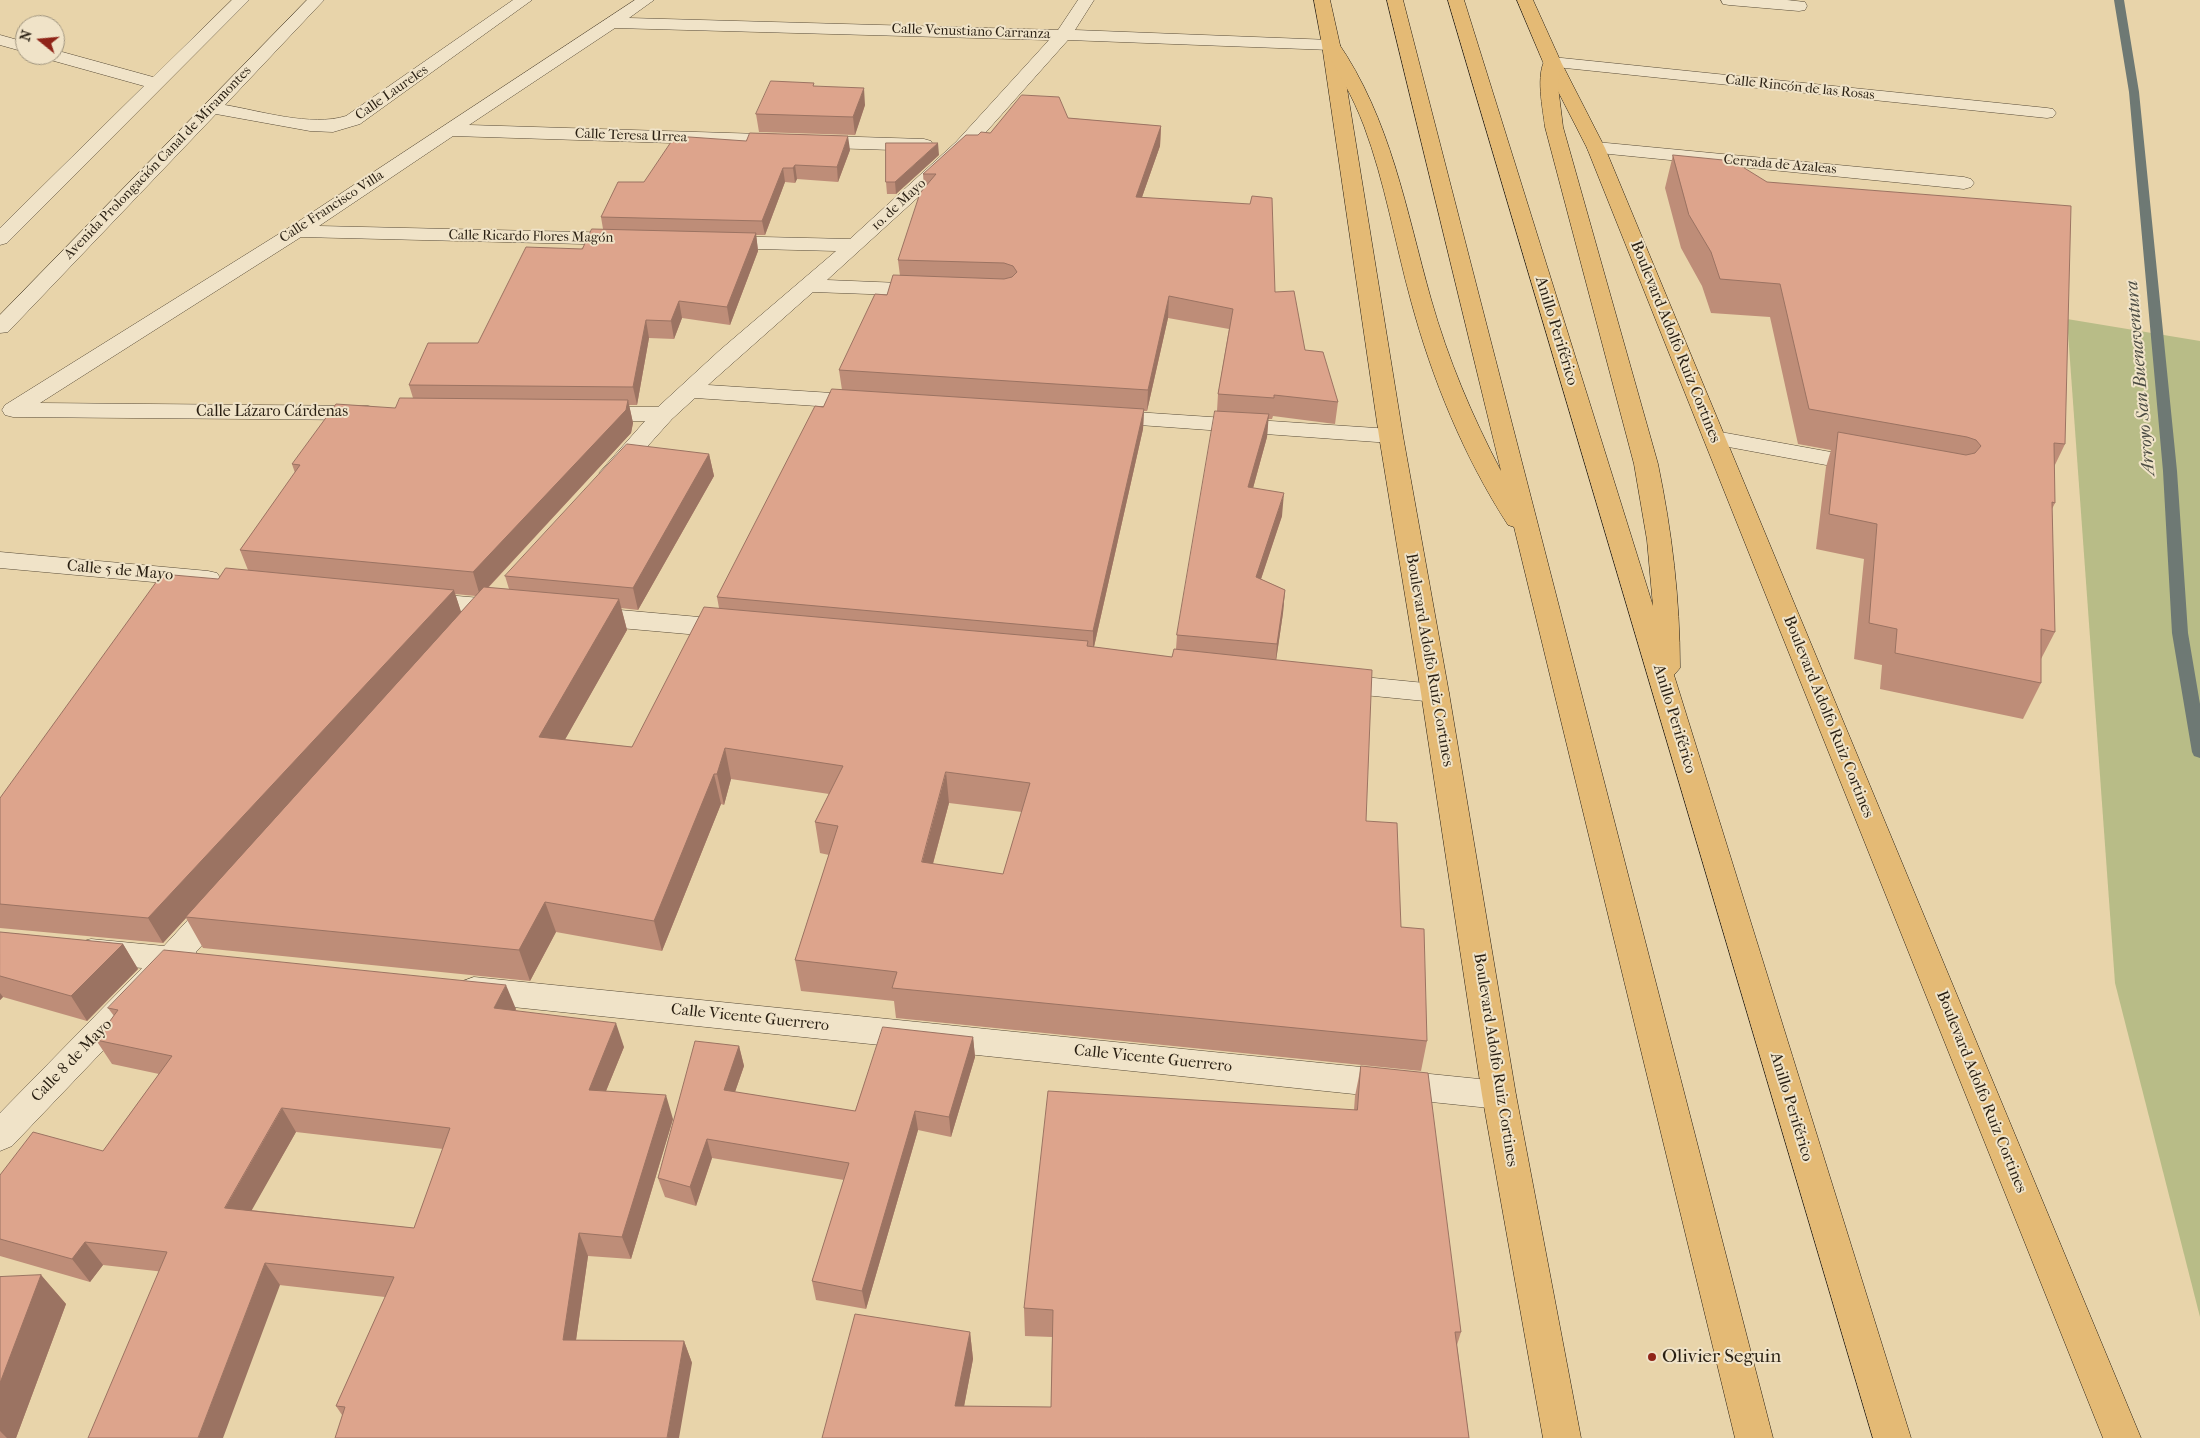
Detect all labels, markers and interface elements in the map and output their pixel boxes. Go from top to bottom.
north arrow [15,15,65,65]
street label: Calle Venustiano Carranza [891,21,1051,43]
text: N [16,28,36,43]
street label: Calle Laureles [352,62,432,124]
street label: Avenida Prolongación Canal de Miramontes [61,63,255,263]
street label: Calle Rincón de las Rosas [1725,72,1875,104]
street label: Calle Teresa Urrea [575,126,687,146]
street label: Cerrada de Azaleas [1723,152,1837,178]
street label: Calle Francisco Villa [277,167,387,247]
street label: 1o. de Mayo [868,175,930,235]
street label: Calle Ricardo Flores Magón [448,227,614,247]
street label: Boulevard Adolfo Ruiz Cortines [1626,238,1724,446]
street label: Anillo Periférico [1530,274,1582,388]
water label: Arroyo San Buenaventura [2122,280,2160,476]
street label: Calle Lázaro Cárdenas [196,402,348,422]
street label: Boulevard Adolfo Ruiz Cortines [1401,552,1457,768]
street label: Calle 5 de Mayo [66,557,174,585]
street label: Boulevard Adolfo Ruiz Cortines [1779,613,1877,821]
street label: Anillo Periférico [1648,662,1700,776]
street label: Boulevard Adolfo Ruiz Cortines [1469,952,1521,1168]
street label: Boulevard Adolfo Ruiz Cortines [1932,988,2030,1196]
street label: Calle Vicente Guerrero [670,1000,830,1036]
street label: Calle 8 de Mayo [28,1016,116,1106]
street label: Calle Vicente Guerrero [1073,1041,1233,1077]
street label: Anillo Periférico [1765,1050,1817,1164]
place label: Olivier Seguin [1662,1346,1781,1368]
marker: Olivier Seguin [1646,1351,1658,1363]

